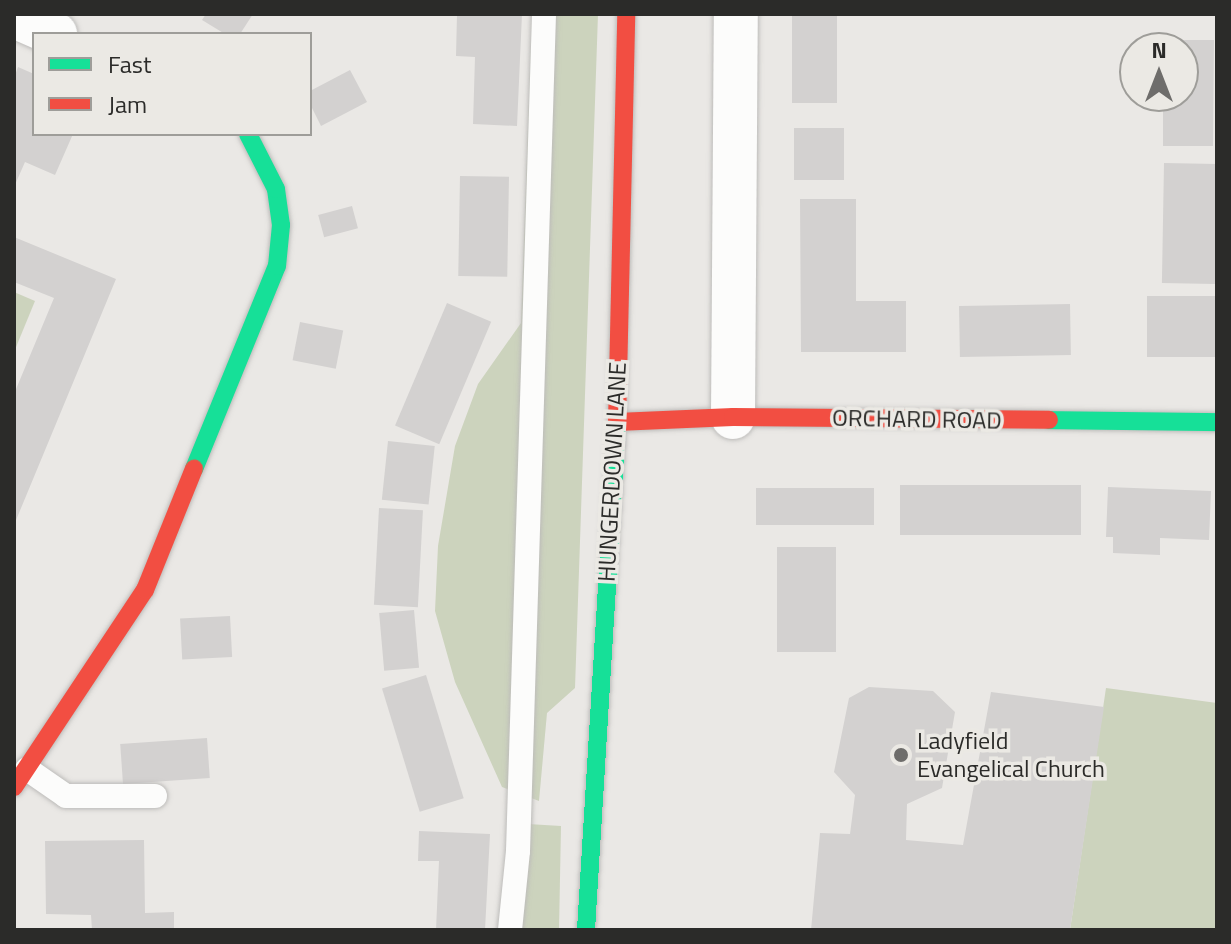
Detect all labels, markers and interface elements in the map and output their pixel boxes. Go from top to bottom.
legend [32,32,312,136]
north arrow [1119,32,1199,112]
text: N [1151,33,1167,67]
text: Fast [108,46,151,82]
text: Jam [108,86,147,122]
street label: HUNGERDOWN LANE [592,361,632,583]
street label: ORCHARD ROAD [832,403,1002,435]
place label: Ladyfield Evangelical Church [917,727,1105,783]
marker: Ladyfield Evangelical Church [892,746,910,764]

